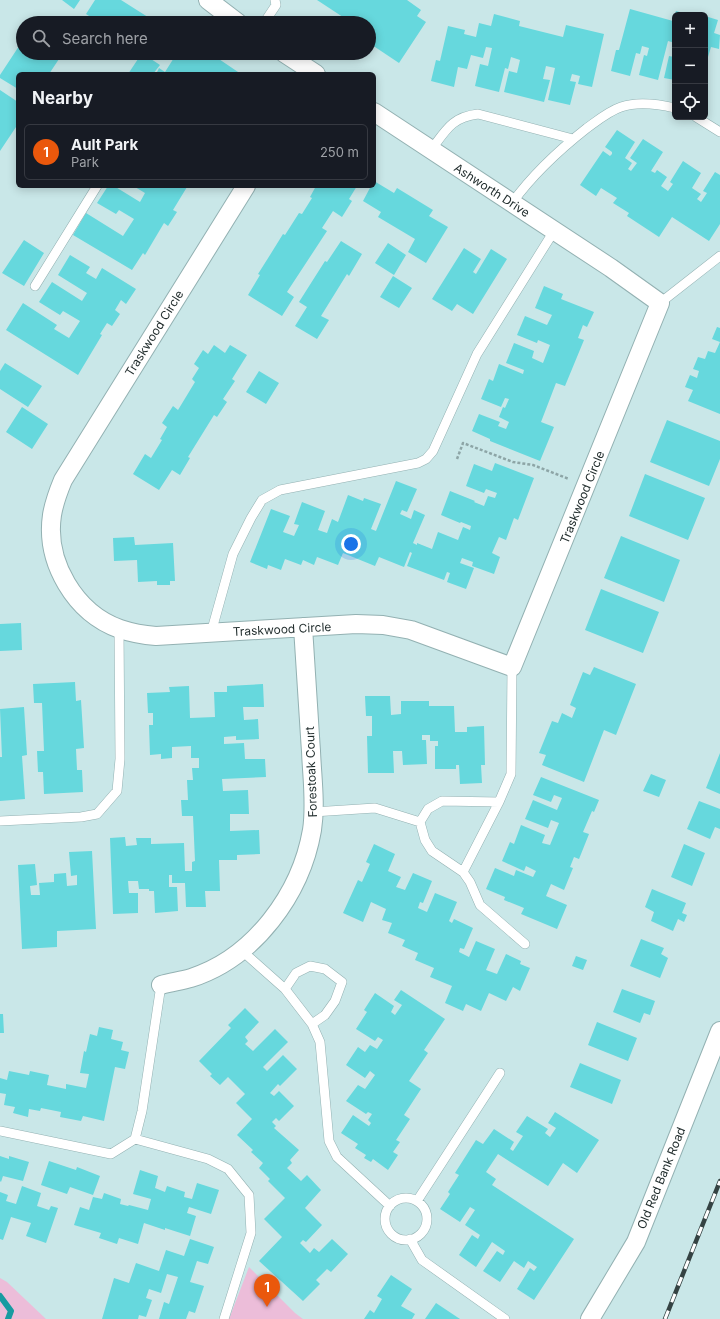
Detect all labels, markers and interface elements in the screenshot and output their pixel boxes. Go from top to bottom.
map controls [672,12,708,120]
button: + [672,12,708,48]
search box [16,16,376,60]
icon: search [30,27,52,49]
text: Search here [62,29,148,48]
button: − [672,48,708,84]
button: locate [672,84,708,120]
text: Nearby [32,88,93,108]
text: Ault Park [71,135,138,154]
text: 1 [43,144,49,160]
text: 250 m [320,144,359,160]
text: Park [71,154,99,170]
street label: Ashworth Drive [451,160,533,220]
street label: Traskwood Circle [121,287,187,379]
street label: Traskwood Circle [557,448,607,546]
your location [341,534,361,554]
street label: Traskwood Circle [232,619,332,639]
street label: Forestoak Court [302,726,320,818]
street label: Old Red Bank Road [634,1125,688,1231]
pin: 1 [254,1274,280,1307]

